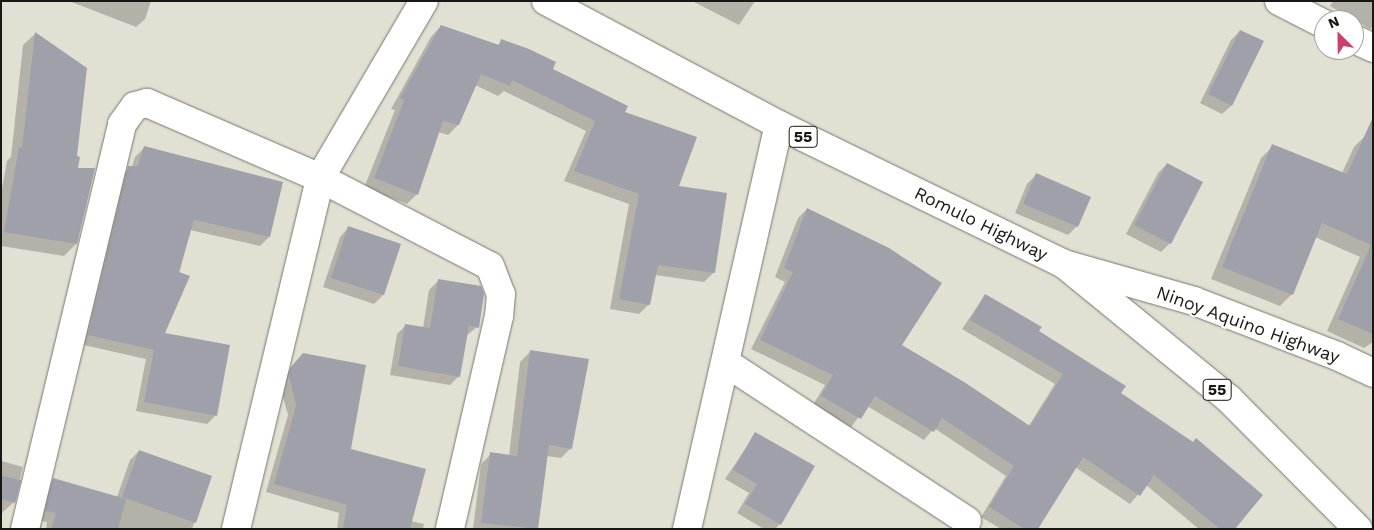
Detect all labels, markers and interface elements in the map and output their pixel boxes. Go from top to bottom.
north arrow [1314,10,1364,60]
text: N [1326,13,1341,32]
road number: 55 [788,124,818,150]
street label: Romulo Highway [911,182,1051,266]
street label: Ninoy Aquino Highway [1153,282,1343,368]
road number: 55 [1202,376,1232,404]

